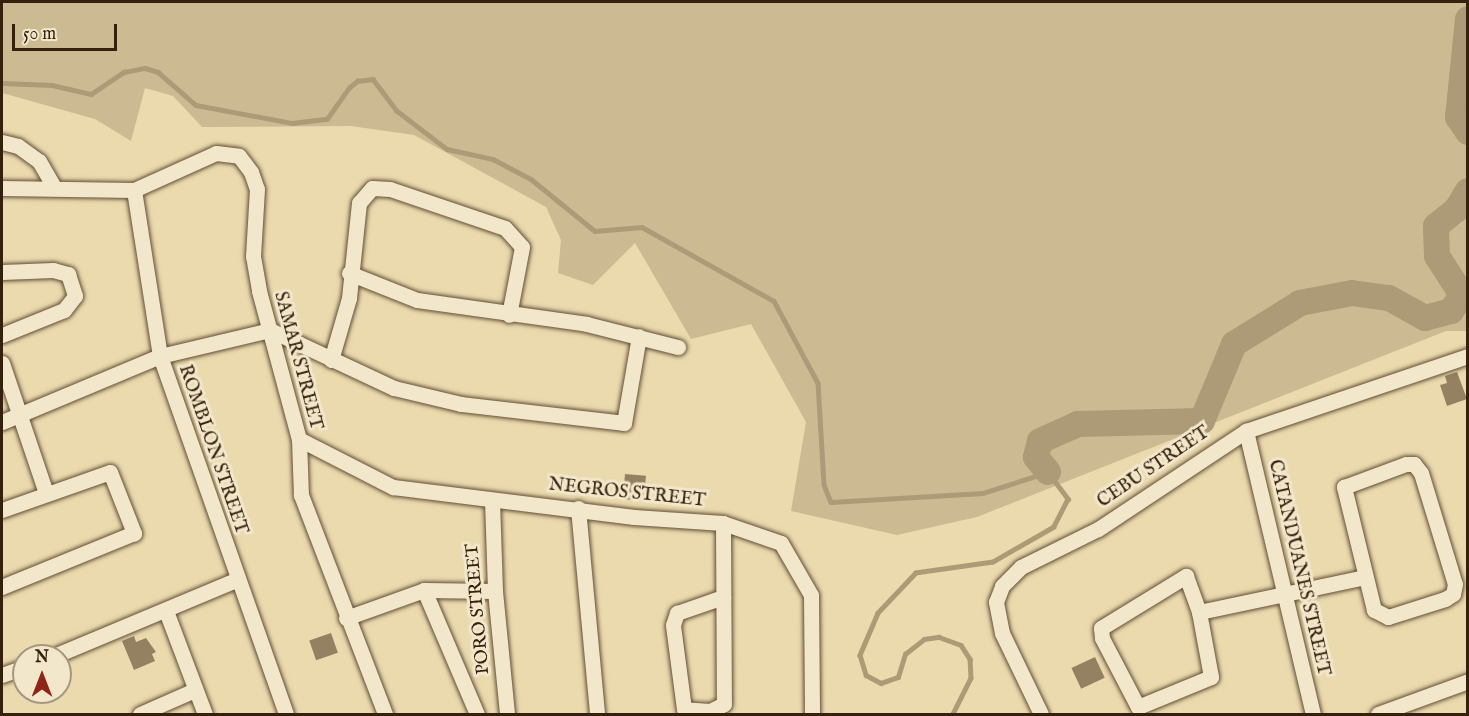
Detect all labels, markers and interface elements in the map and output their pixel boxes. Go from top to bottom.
scale bar [15,12,120,50]
text: 50 m [23,23,56,46]
street label: SAMAR STREET [268,290,326,432]
street label: ROMBLON STREET [173,362,251,538]
street label: CEBU STREET [1094,423,1214,513]
street label: CATANDUANES STREET [1263,458,1333,678]
street label: NEGROS STREET [547,475,707,513]
street label: PORO STREET [463,543,495,675]
north arrow [12,644,72,704]
text: N [35,648,49,668]

